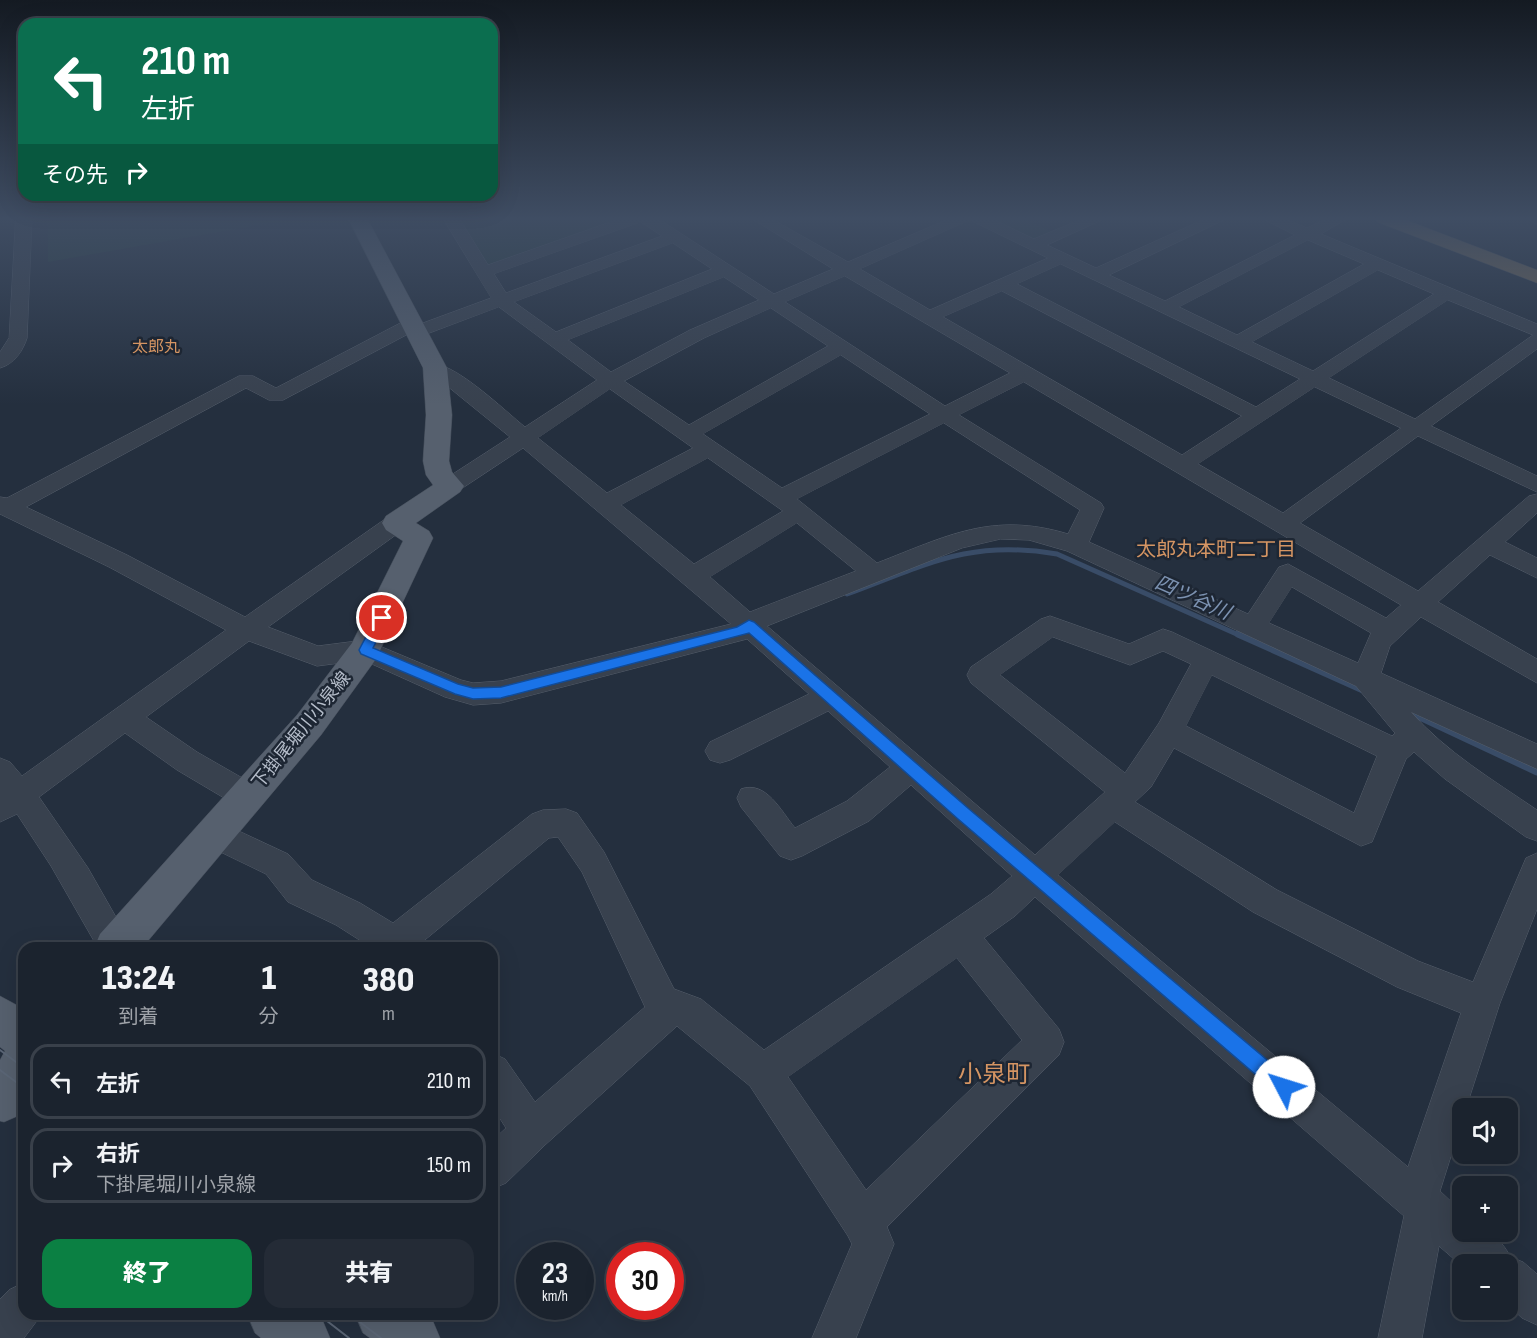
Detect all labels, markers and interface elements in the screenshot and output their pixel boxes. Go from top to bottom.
text: 210 m [141,36,230,87]
icon: left [42,42,120,120]
text: 左折 [141,94,195,126]
icon: right [120,156,153,189]
text: その先 [42,162,108,189]
district label: 太郎丸 [132,338,180,357]
district label: 太郎丸本町二丁目 [1136,538,1296,562]
water label: 四ツ谷川 [1151,571,1236,626]
pin [356,592,407,643]
icon: arrive [365,601,398,634]
street label: 下掛尾堀川小泉線 [248,668,355,793]
text: 13:24 [102,957,175,1000]
text: 1 [261,957,276,1000]
text: 380 [363,959,414,1002]
text: m [382,1002,395,1026]
text: 到着 [118,1005,158,1029]
text: 分 [259,1005,279,1029]
position arrow [1252,1055,1316,1119]
district label: 小泉町 [958,1060,1030,1089]
icon: left [45,1065,78,1098]
text: 210 m [427,1068,471,1095]
text: 左折 [96,1071,140,1098]
map controls [1452,1098,1518,1320]
button: sound [1452,1098,1518,1164]
text: 右折 [96,1141,140,1168]
icon: right [45,1149,78,1182]
text: 150 m [427,1152,471,1179]
text: 下掛尾堀川小泉線 [96,1173,256,1197]
button: + [1452,1176,1518,1242]
button: 終了 [42,1239,252,1308]
button: 共有 [264,1239,474,1308]
speed limit sign: 30 [606,1242,684,1320]
button: − [1452,1254,1518,1320]
text: 23 [542,1256,568,1292]
text: km/h [542,1287,568,1306]

